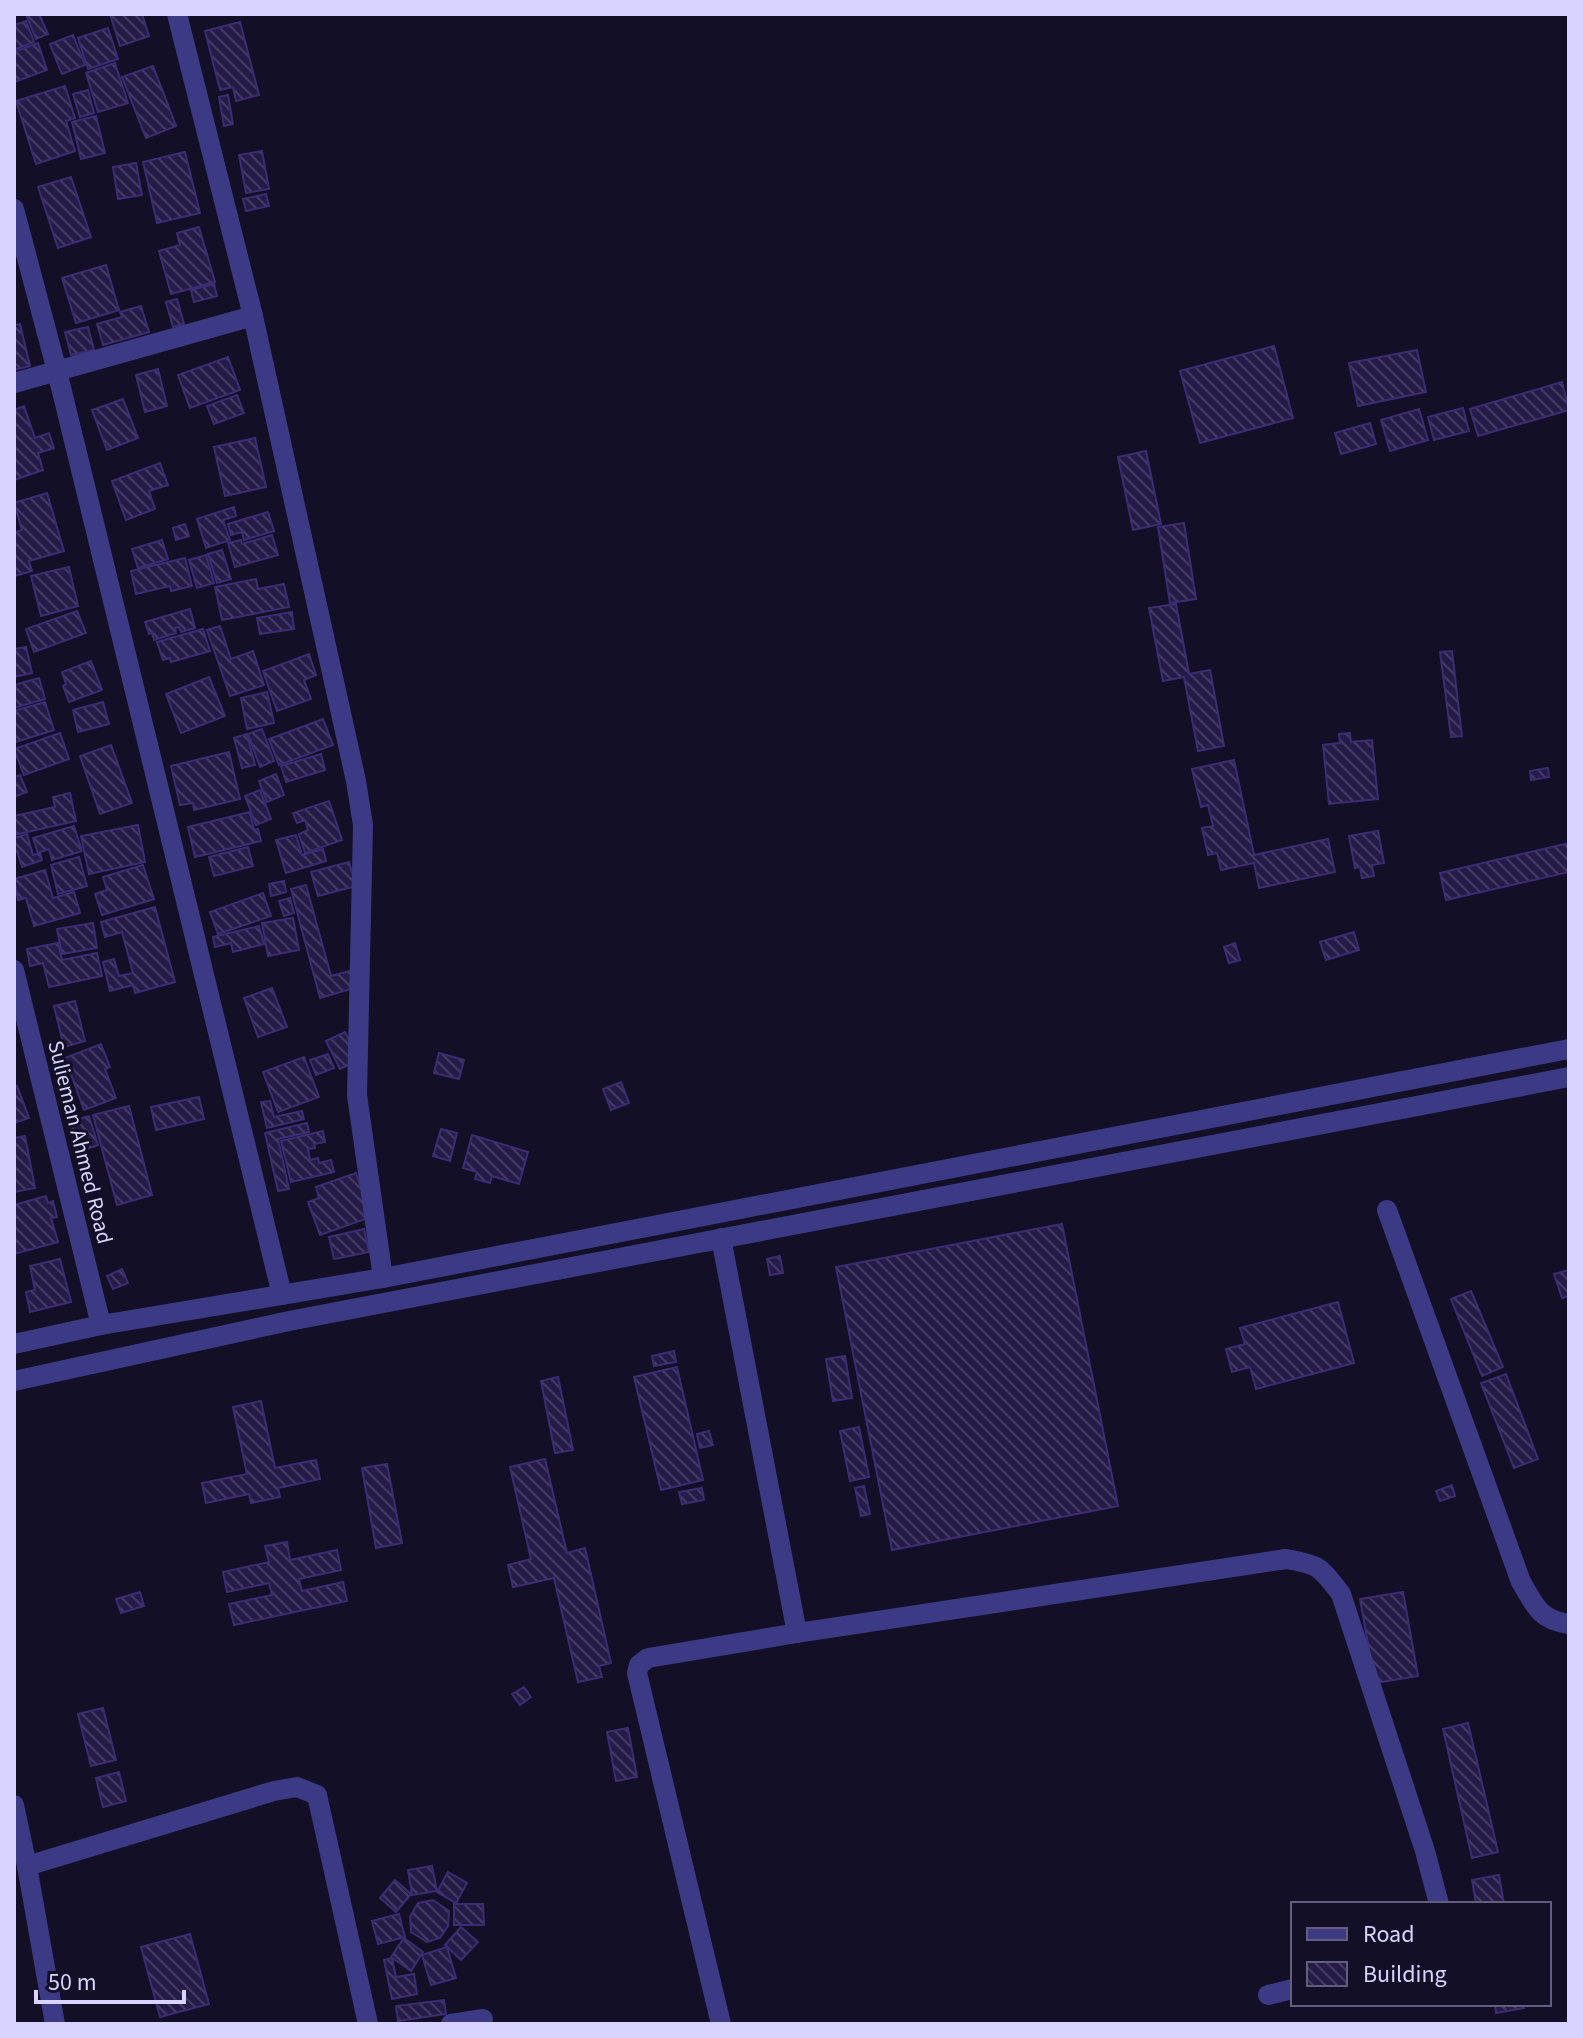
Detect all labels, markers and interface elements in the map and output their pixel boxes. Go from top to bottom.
street label: Sulieman Ahmed Road [39,1037,121,1247]
legend [1291,1902,1551,2006]
text: Road [1363,1917,1415,1952]
scale bar [36,1954,184,2004]
text: Building [1363,1957,1447,1992]
text: 50 m [48,1965,97,2000]

